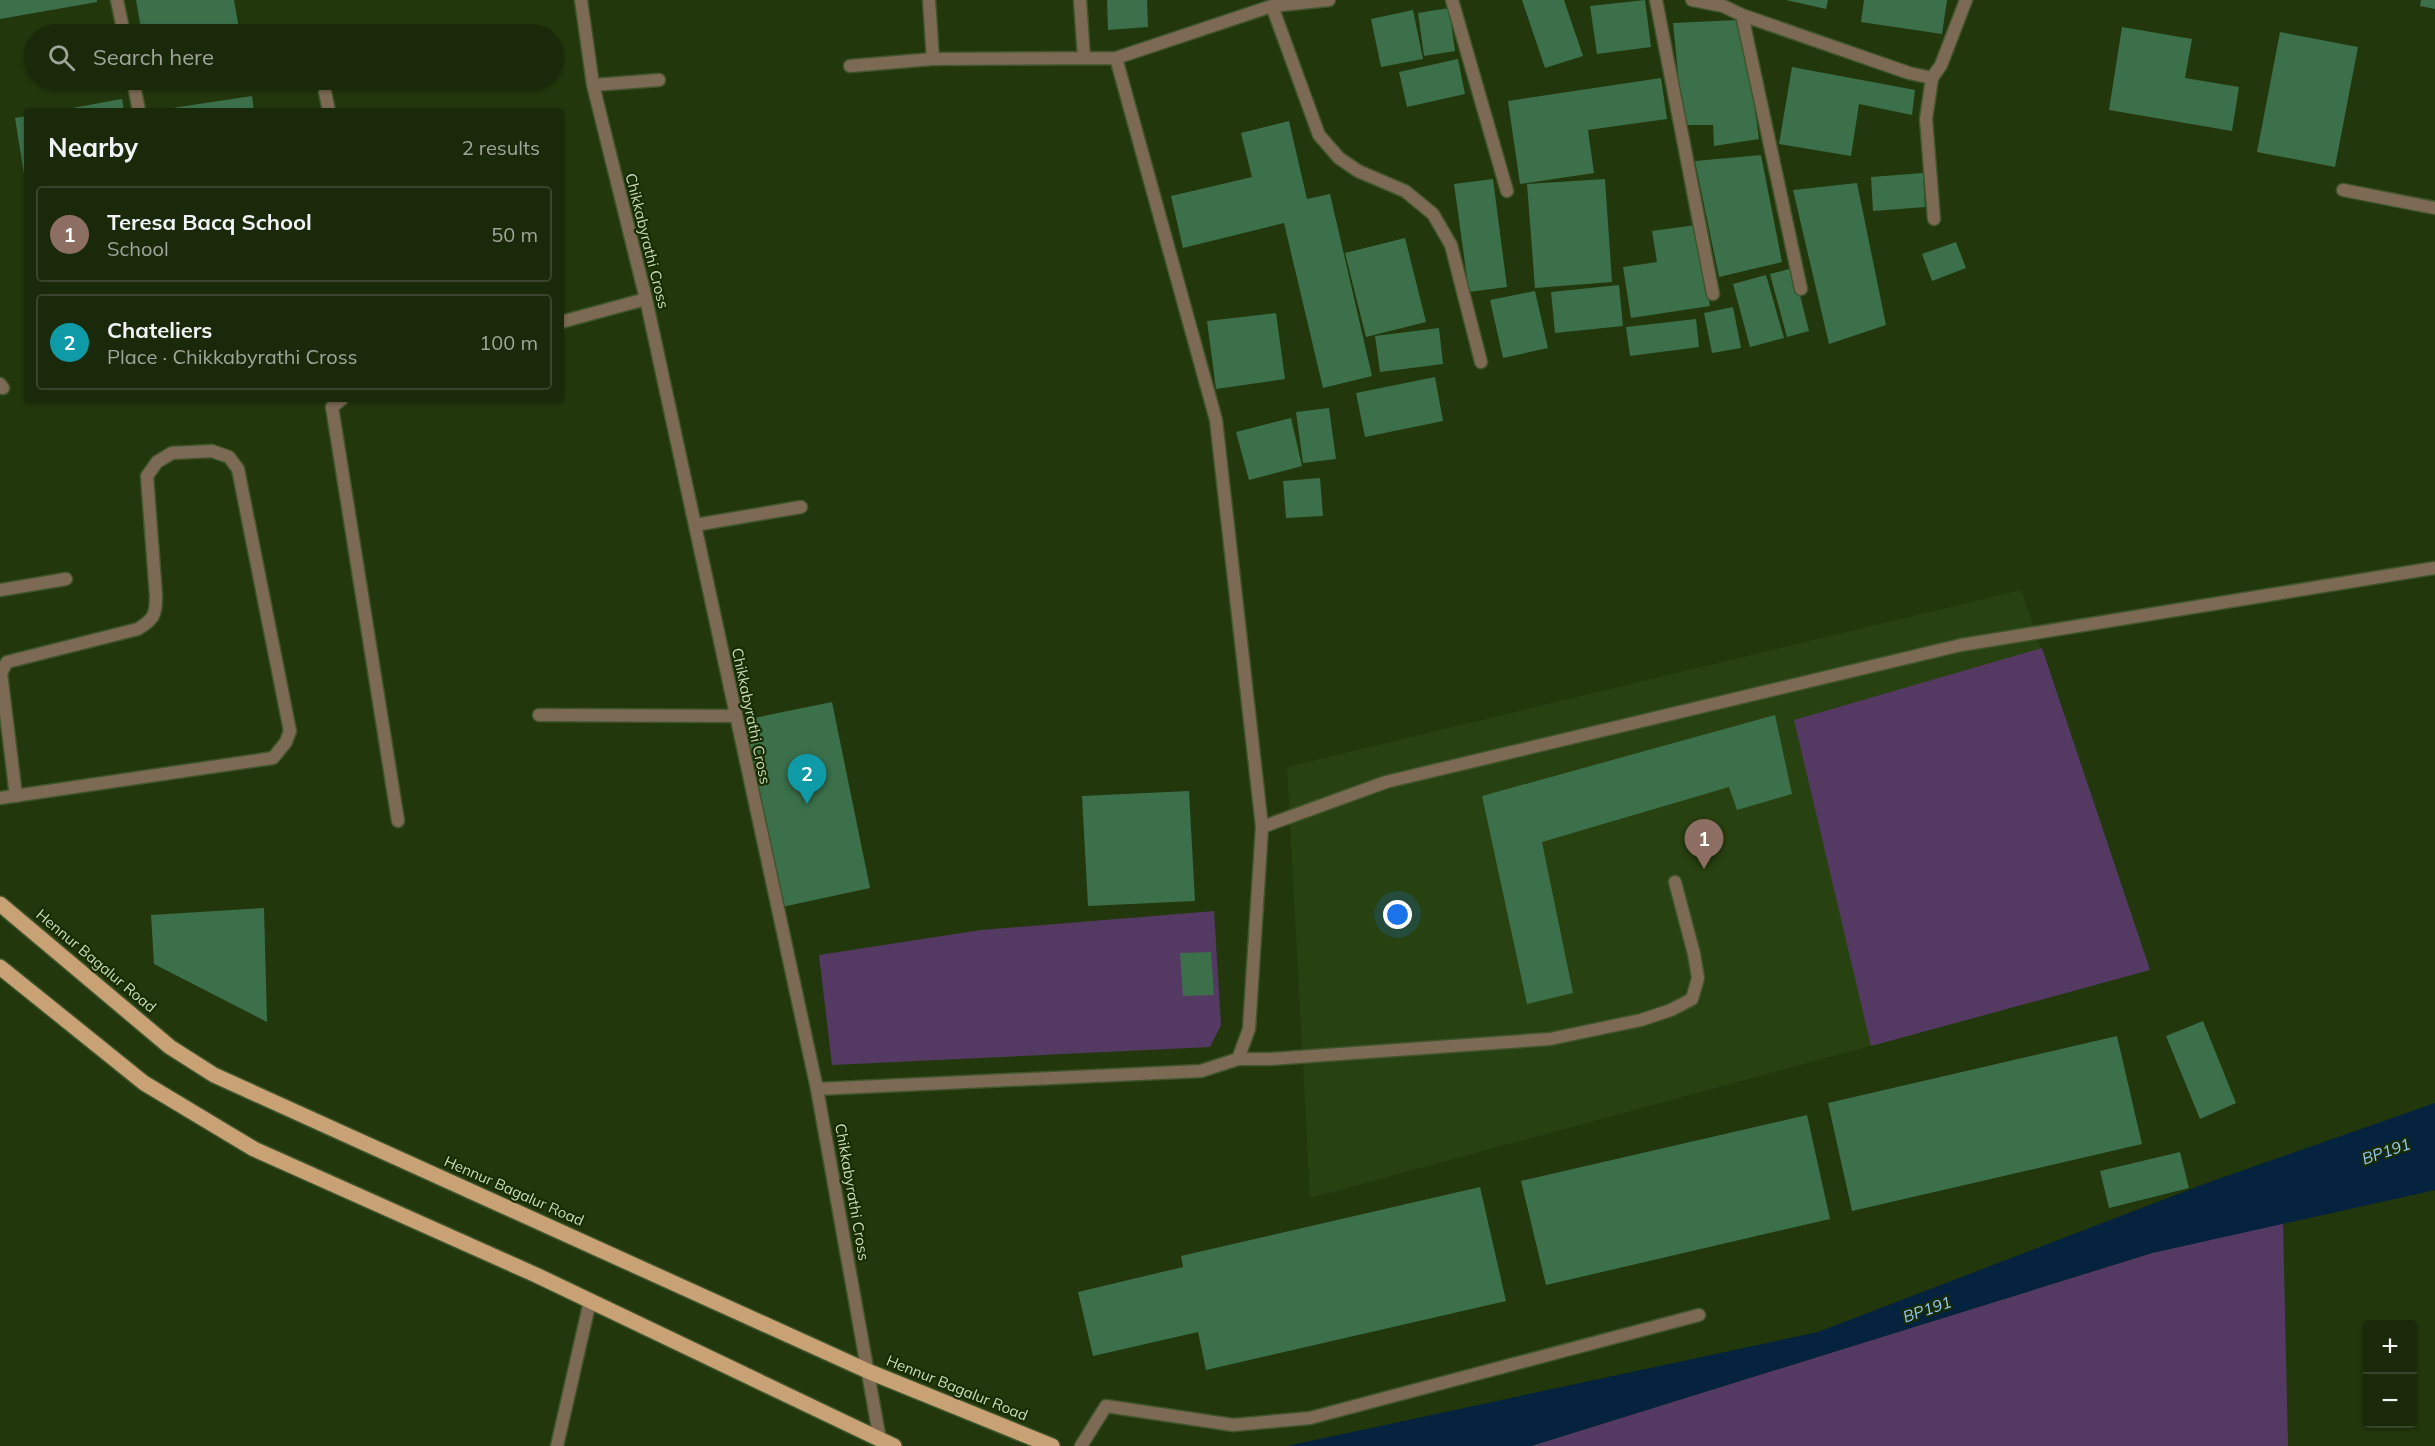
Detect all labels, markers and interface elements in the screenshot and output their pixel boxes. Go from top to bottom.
search box [24,24,564,90]
icon: search [45,41,78,74]
text: Search here [93,43,214,71]
text: Nearby [48,131,138,164]
text: 2 results [462,135,540,160]
street label: Chikkabyrathi Cross [621,171,673,311]
text: Teresa Bacq School [107,208,312,236]
text: 1 [64,222,76,247]
text: 50 m [491,222,538,247]
text: School [107,236,169,261]
text: Chateliers [107,316,212,344]
text: 2 [64,330,76,355]
text: 100 m [479,330,538,355]
text: Place · Chikkabyrathi Cross [107,344,358,369]
street label: Chikkabyrathi Cross [728,646,775,786]
pin: 2 [788,754,826,804]
pin: 1 [1684,820,1724,869]
your location [1383,900,1412,929]
street label: Hennur Bagalur Road [32,905,160,1016]
street label: Chikkabyrathi Cross [831,1122,874,1262]
water label: BP191 [2359,1133,2413,1169]
street label: Hennur Bagalur Road [441,1151,587,1230]
water label: BP191 [1900,1291,1954,1327]
map controls [2363,1320,2417,1428]
button: + [2363,1320,2417,1374]
street label: Hennur Bagalur Road [884,1350,1031,1425]
button: − [2363,1374,2417,1428]

